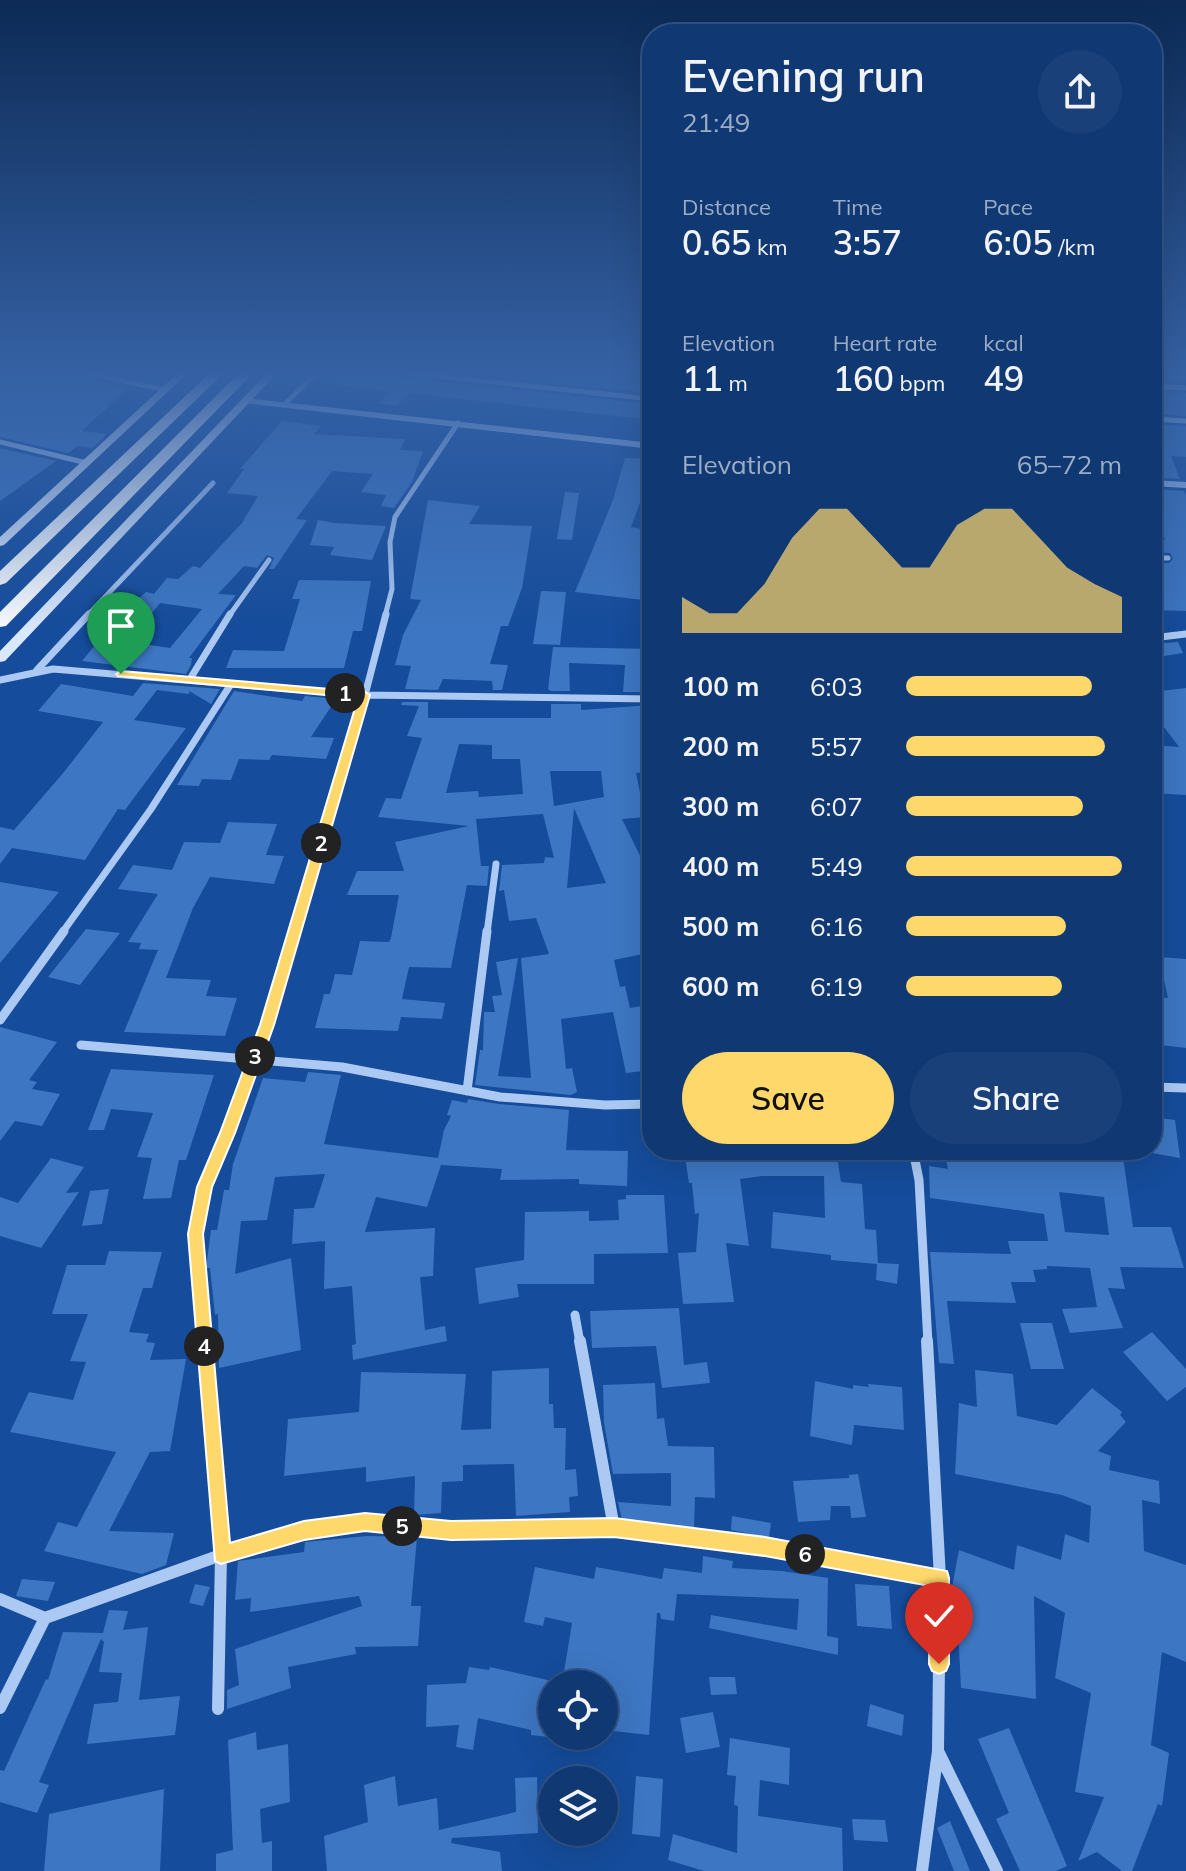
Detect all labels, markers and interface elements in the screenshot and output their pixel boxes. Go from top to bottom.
text: Evening run [682,48,925,103]
button: share [1038,50,1122,134]
text: 21:49 [682,106,750,139]
text: Distance [682,193,771,221]
text: Time [833,193,882,221]
text: Pace [983,193,1033,221]
text: 0.65 [682,221,751,264]
text: 3:57 [833,221,902,264]
text: 6:05 [983,221,1053,264]
text: km [751,233,788,261]
text: /km [1053,233,1095,261]
text: Elevation [682,329,775,357]
text: Heart rate [833,329,937,357]
text: kcal [983,329,1024,357]
text: 11 [682,357,723,400]
text: 160 [833,357,894,400]
text: 49 [983,357,1024,400]
text: m [723,369,748,397]
text: bpm [894,369,945,397]
text: Elevation [682,448,792,481]
text: 65–72 m [1017,448,1122,481]
pin [87,592,155,674]
icon: arrive [99,604,143,648]
text: 100 m [682,670,759,703]
text: 6:03 [810,670,863,703]
pin: 1 [325,673,365,713]
text: 1 [338,679,352,707]
text: 200 m [682,730,759,763]
text: 5:57 [810,730,863,763]
text: 300 m [682,790,759,823]
text: 6:07 [810,790,863,823]
pin: 2 [301,823,341,863]
text: 2 [314,829,328,857]
text: 400 m [682,850,759,883]
text: 5:49 [810,850,863,883]
text: 500 m [682,910,759,943]
text: 6:16 [810,910,863,943]
text: 600 m [682,970,759,1003]
text: 6:19 [810,970,863,1003]
pin: 3 [235,1036,275,1076]
text: 3 [248,1042,262,1070]
button: Save [682,1052,894,1144]
button: Share [910,1052,1122,1144]
pin: 4 [184,1326,224,1366]
text: 4 [197,1332,211,1360]
pin: 5 [382,1506,422,1546]
text: 5 [395,1512,409,1540]
pin: 6 [785,1534,825,1574]
text: 6 [798,1540,812,1568]
pin [905,1582,973,1664]
icon: check [917,1594,961,1638]
map controls [538,1670,618,1846]
button: locate [538,1670,618,1750]
button: layers [538,1766,618,1846]

